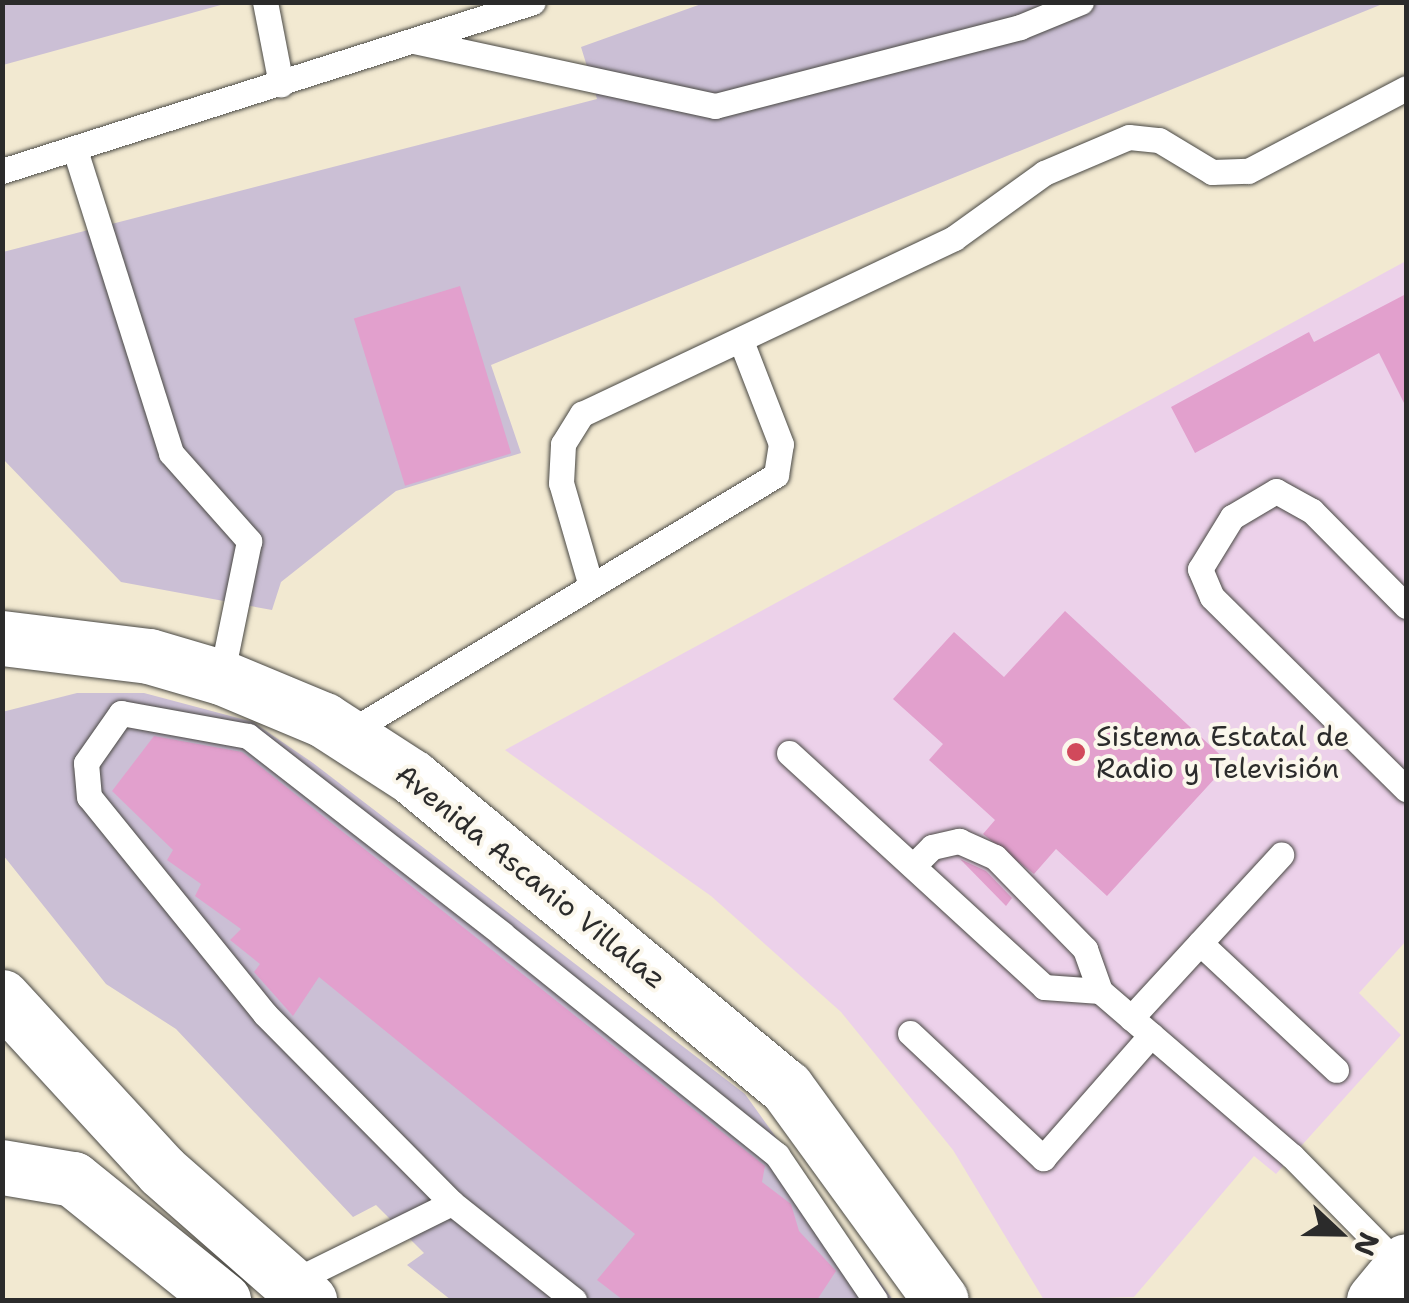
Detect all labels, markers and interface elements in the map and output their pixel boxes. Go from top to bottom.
place label: Sistema Estatal de Radio y Televisión [1096,719,1349,785]
marker: Sistema Estatal de Radio y Televisión [1065,741,1087,763]
street label: Avenida Ascanio Villalaz [389,757,673,995]
north arrow [1289,1183,1389,1283]
text: N [1345,1227,1389,1262]

